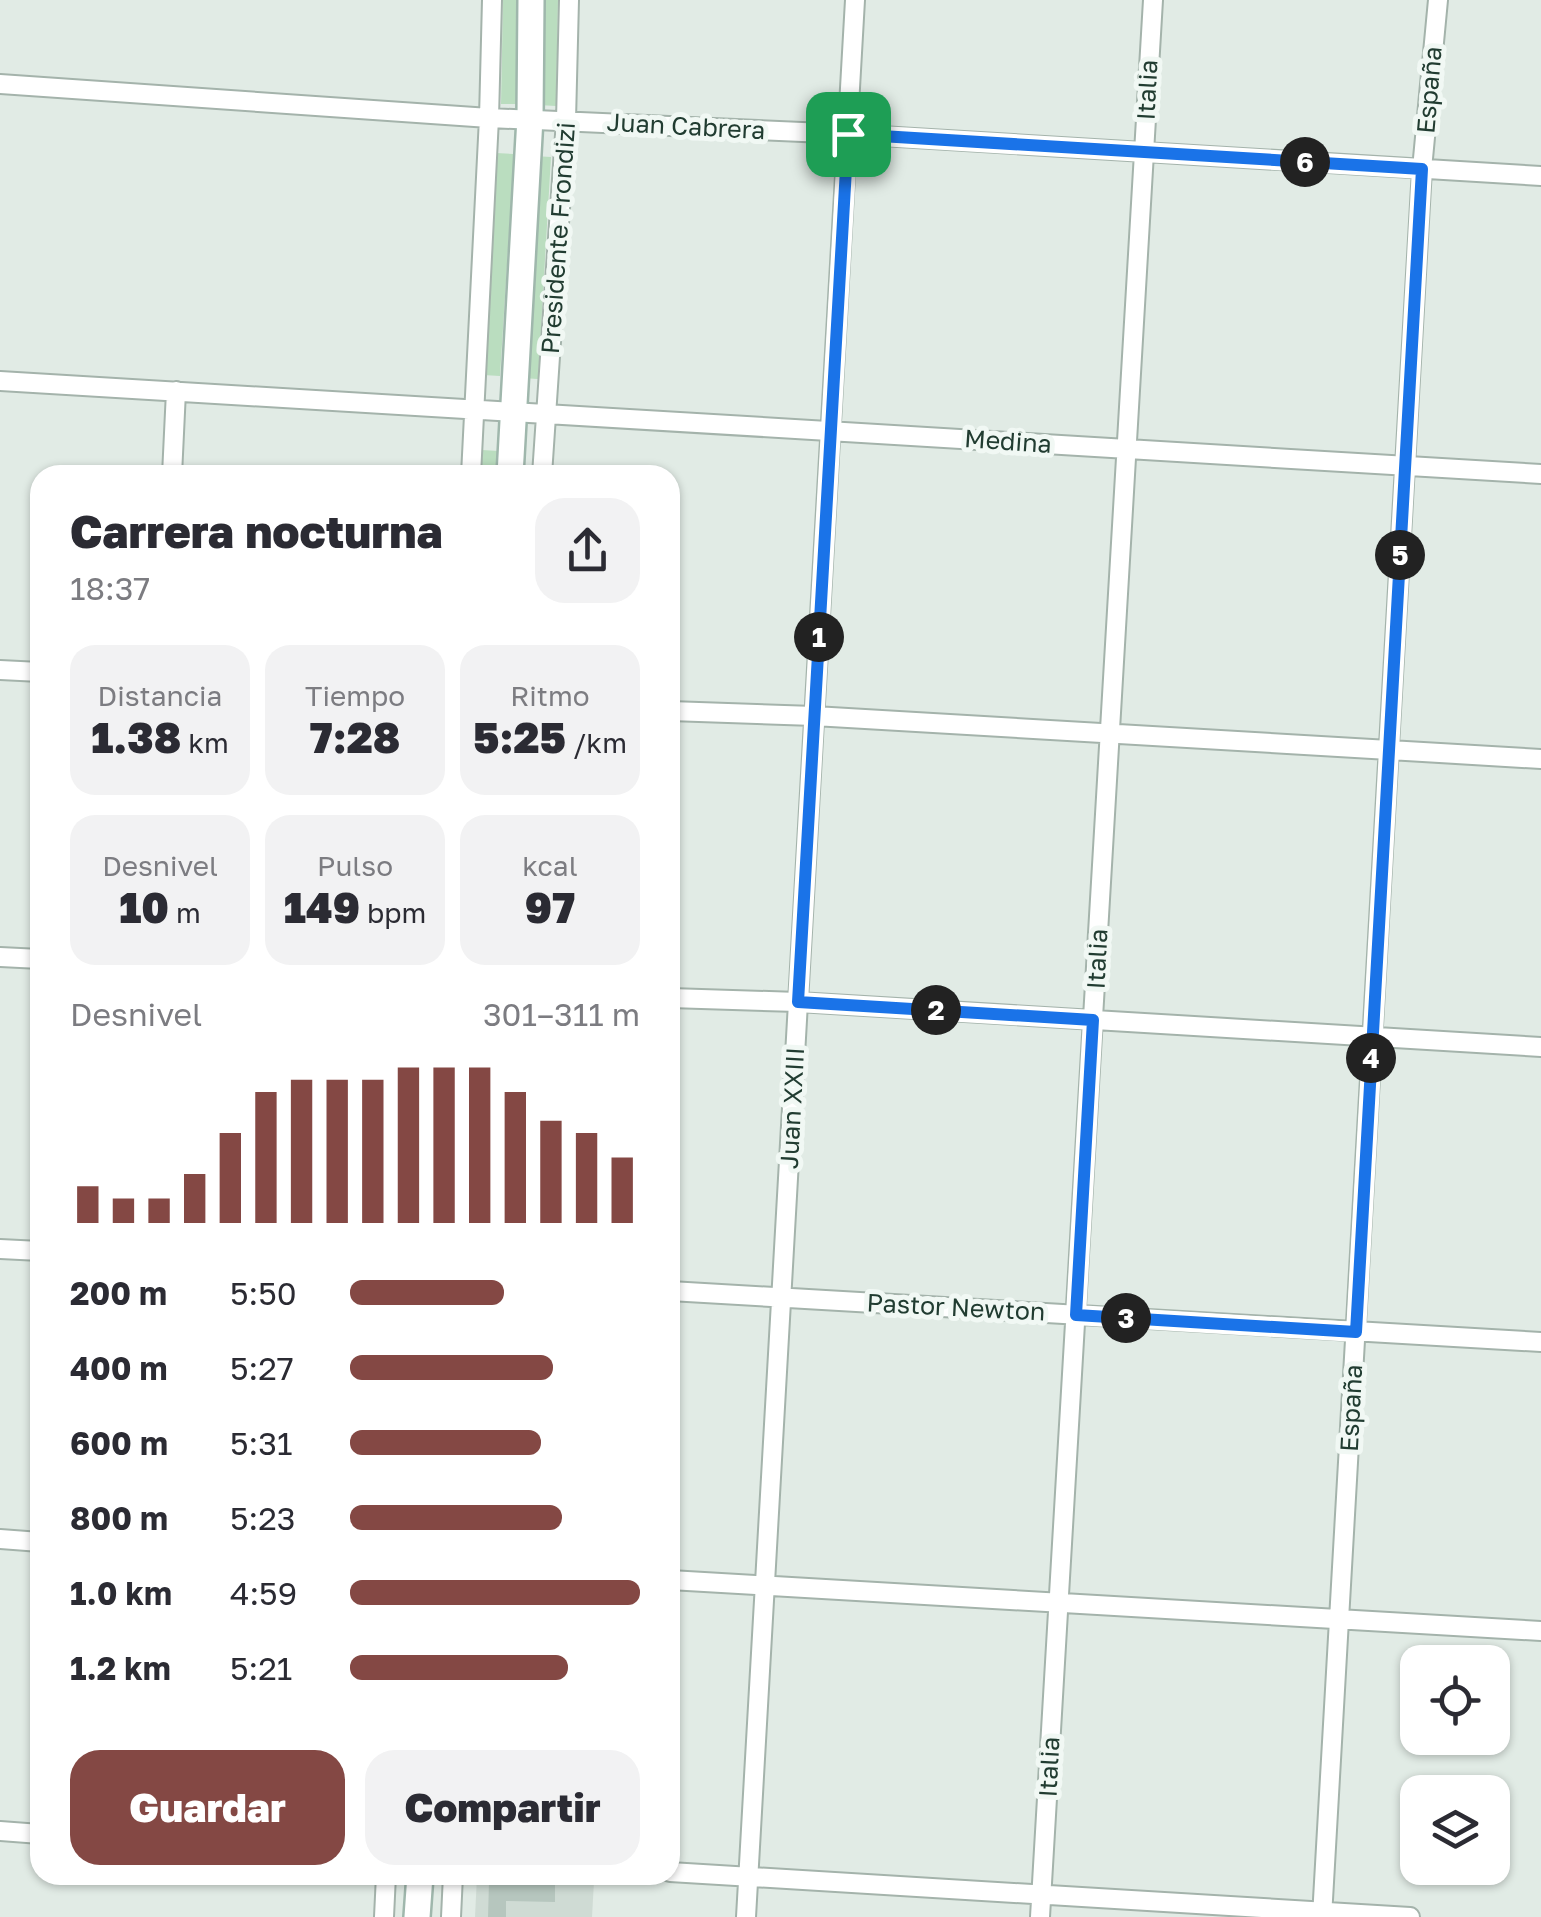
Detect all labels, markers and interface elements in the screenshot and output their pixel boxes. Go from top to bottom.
street label: España [1409,45,1448,135]
street label: Italia [1129,59,1164,121]
pin [806,92,891,177]
street label: Juan Cabrera [606,106,766,145]
icon: arrive [821,107,876,162]
street label: Presidente Frondizi [534,121,581,355]
pin: 6 [1280,137,1330,187]
text: 6 [1296,145,1314,178]
street label: Medina [963,422,1053,459]
button: share [535,498,640,603]
text: Carrera nocturna [70,504,443,558]
pin: 5 [1375,530,1425,580]
text: 5 [1391,538,1409,571]
text: 18:37 [70,569,150,607]
pin: 1 [794,612,844,662]
text: 1 [812,620,826,653]
text: Distancia [98,679,222,712]
text: Tiempo [305,679,405,712]
text: Ritmo [510,679,590,712]
text: 1.38 [91,712,181,762]
text: 7:28 [310,712,400,762]
text: 5:25 [473,712,566,762]
text: km [181,726,229,759]
text: /km [566,726,627,759]
text: Desnivel [102,849,218,882]
text: Pulso [317,849,393,882]
text: kcal [522,849,578,882]
text: 10 [119,882,169,932]
text: 149 [284,882,360,932]
text: 97 [525,882,575,932]
text: m [169,896,201,929]
text: bpm [360,896,426,929]
street label: Italia [1079,928,1114,990]
pin: 2 [911,985,961,1035]
text: 2 [927,993,945,1026]
text: Desnivel [70,995,202,1033]
text: 301–311 m [483,995,640,1033]
pin: 4 [1346,1033,1396,1083]
text: 4 [1362,1041,1380,1074]
street label: Juan XXIII [773,1046,810,1169]
text: 200 m [70,1274,167,1312]
text: 5:50 [230,1274,297,1312]
street label: Pastor Newton [866,1286,1046,1327]
pin: 3 [1101,1293,1151,1343]
text: 3 [1117,1301,1135,1334]
text: 400 m [70,1349,168,1387]
text: 5:27 [230,1349,294,1387]
street label: España [1333,1363,1368,1452]
text: 600 m [70,1424,168,1462]
text: 5:31 [230,1424,292,1462]
text: 800 m [70,1499,168,1537]
text: 5:23 [230,1499,295,1537]
text: 1.0 km [70,1574,172,1612]
text: 4:59 [230,1574,297,1612]
map controls [1400,1645,1510,1885]
button: locate [1400,1645,1510,1755]
text: 1.2 km [70,1649,171,1687]
text: 5:21 [230,1649,292,1687]
street label: Italia [1031,1736,1066,1798]
button: Guardar [70,1750,345,1865]
button: Compartir [365,1750,640,1865]
button: layers [1400,1775,1510,1885]

